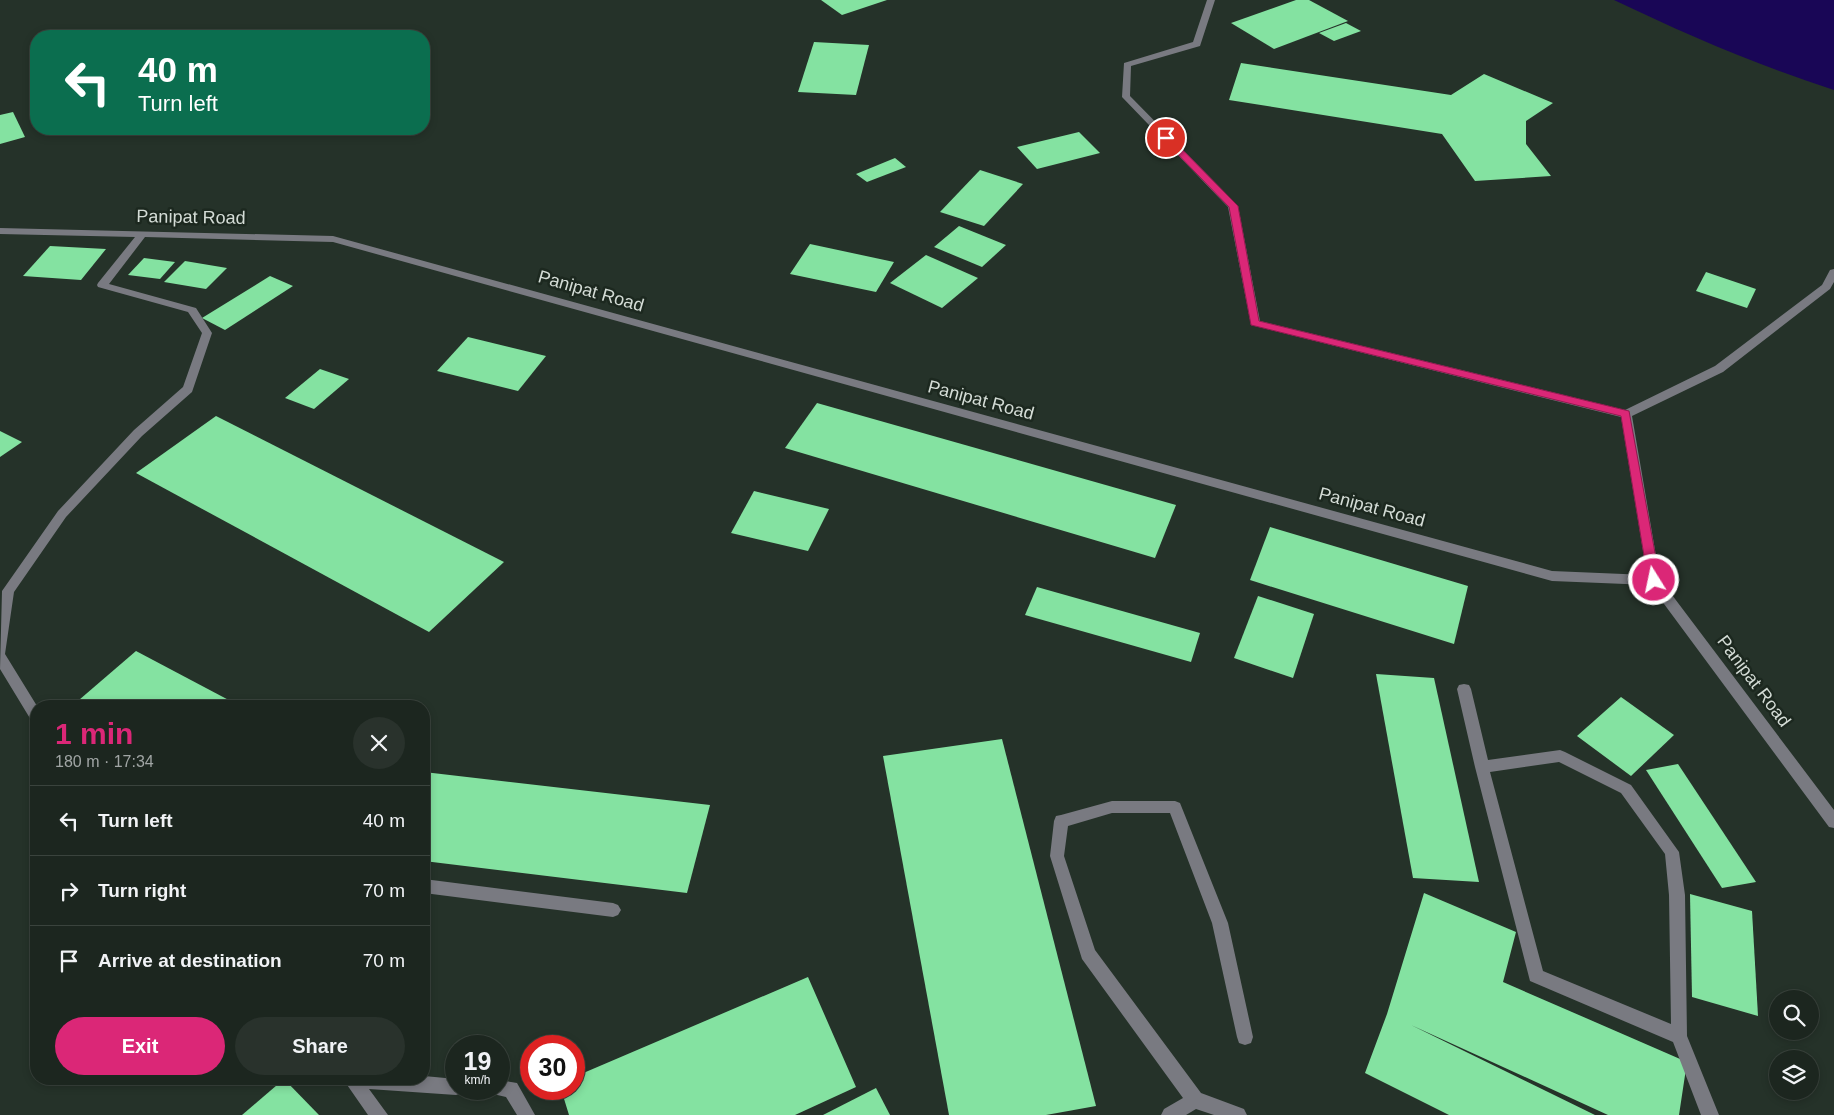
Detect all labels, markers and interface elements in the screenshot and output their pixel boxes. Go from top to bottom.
icon: left [55,50,120,115]
text: 40 m [138,50,218,89]
text: Turn left [138,91,218,116]
pin [1145,117,1187,159]
icon: arrive [1152,124,1180,152]
street label: Panipat Road [136,206,246,228]
street label: Panipat Road [536,266,646,316]
street label: Panipat Road [926,376,1036,424]
street label: Panipat Road [1317,483,1427,531]
position arrow [1627,553,1679,605]
street label: Panipat Road [1713,631,1795,731]
text: 1 min [55,717,133,750]
button: close [353,717,405,769]
text: 180 m · 17:34 [55,753,154,770]
icon: left [55,807,83,835]
text: Turn left [98,810,173,831]
text: 40 m [363,810,405,831]
icon: right [55,877,83,905]
text: Turn right [98,880,186,901]
text: 70 m [363,880,405,901]
icon: arrive [55,947,83,975]
text: Arrive at destination [98,950,282,971]
text: 70 m [363,950,405,971]
map controls [1769,990,1819,1100]
button: search [1769,990,1819,1040]
button: Exit [55,1017,225,1075]
button: Share [235,1017,405,1075]
speed limit sign: 30 [520,1035,585,1100]
text: 19 [464,1047,491,1075]
button: layers [1769,1050,1819,1100]
text: km/h [464,1073,491,1087]

